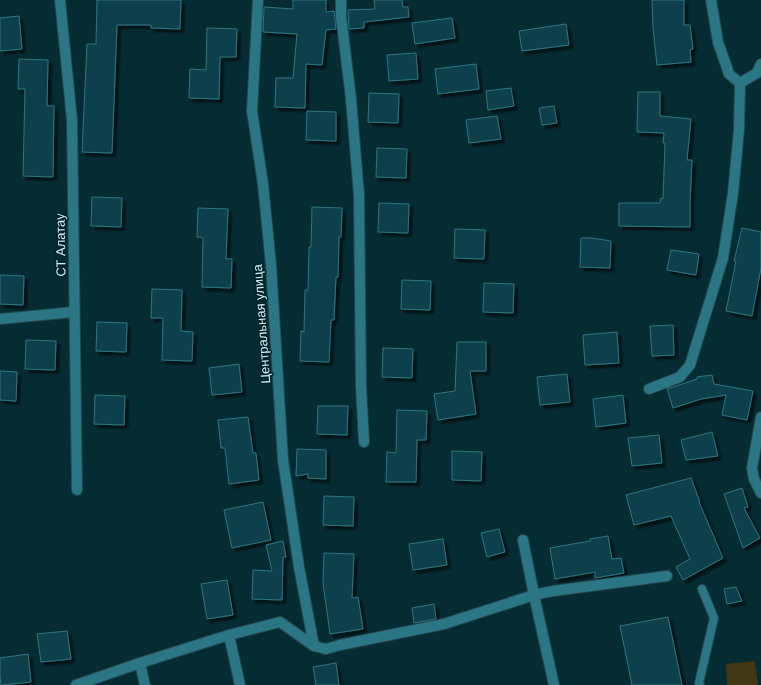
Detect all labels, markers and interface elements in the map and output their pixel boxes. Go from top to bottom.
street label: СТ Алатау [52,213,69,277]
street label: Центральная улица [250,263,273,384]

